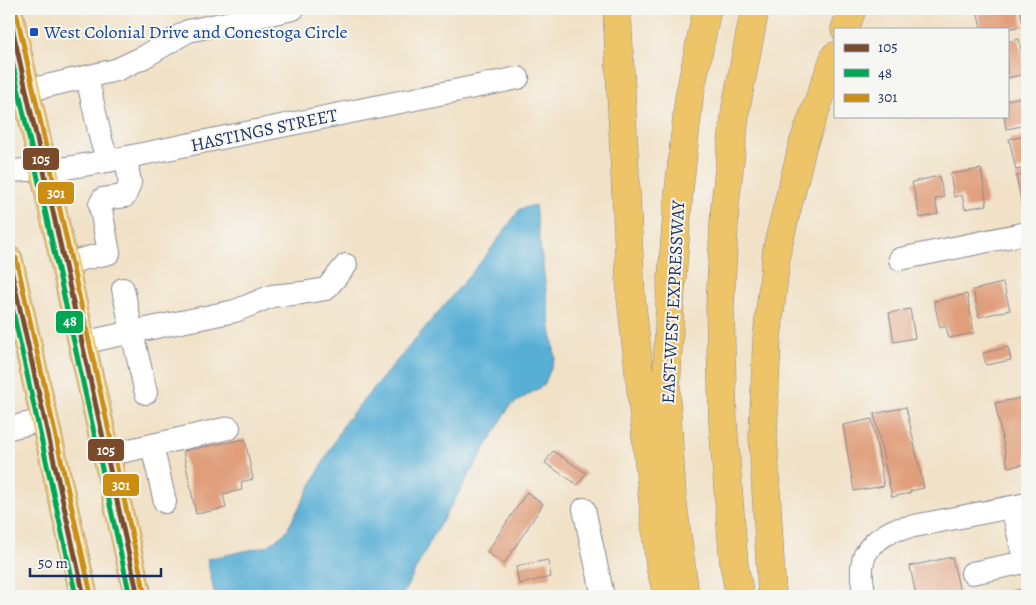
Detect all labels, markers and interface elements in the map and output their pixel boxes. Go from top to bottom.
place label: West Colonial Drive and Conestoga Circle [43,20,348,44]
marker: West Colonial Drive and Conestoga Circle [28,26,40,38]
legend [834,28,1008,118]
text: 105 [878,37,898,57]
text: 48 [878,63,892,83]
text: 301 [878,87,897,107]
street label: HASTINGS STREET [188,103,340,157]
line badge: 105 [22,147,60,171]
text: 105 [32,150,50,169]
line badge: 301 [37,181,75,205]
text: 301 [47,184,65,203]
street label: EAST-WEST EXPRESSWAY [656,198,690,404]
line badge: 48 [55,310,84,334]
text: 48 [63,312,77,331]
line badge: 105 [87,438,125,462]
text: 105 [97,441,115,460]
line badge: 301 [102,473,140,497]
text: 301 [112,476,130,495]
scale bar [30,545,161,577]
text: 50 m [38,553,68,573]

